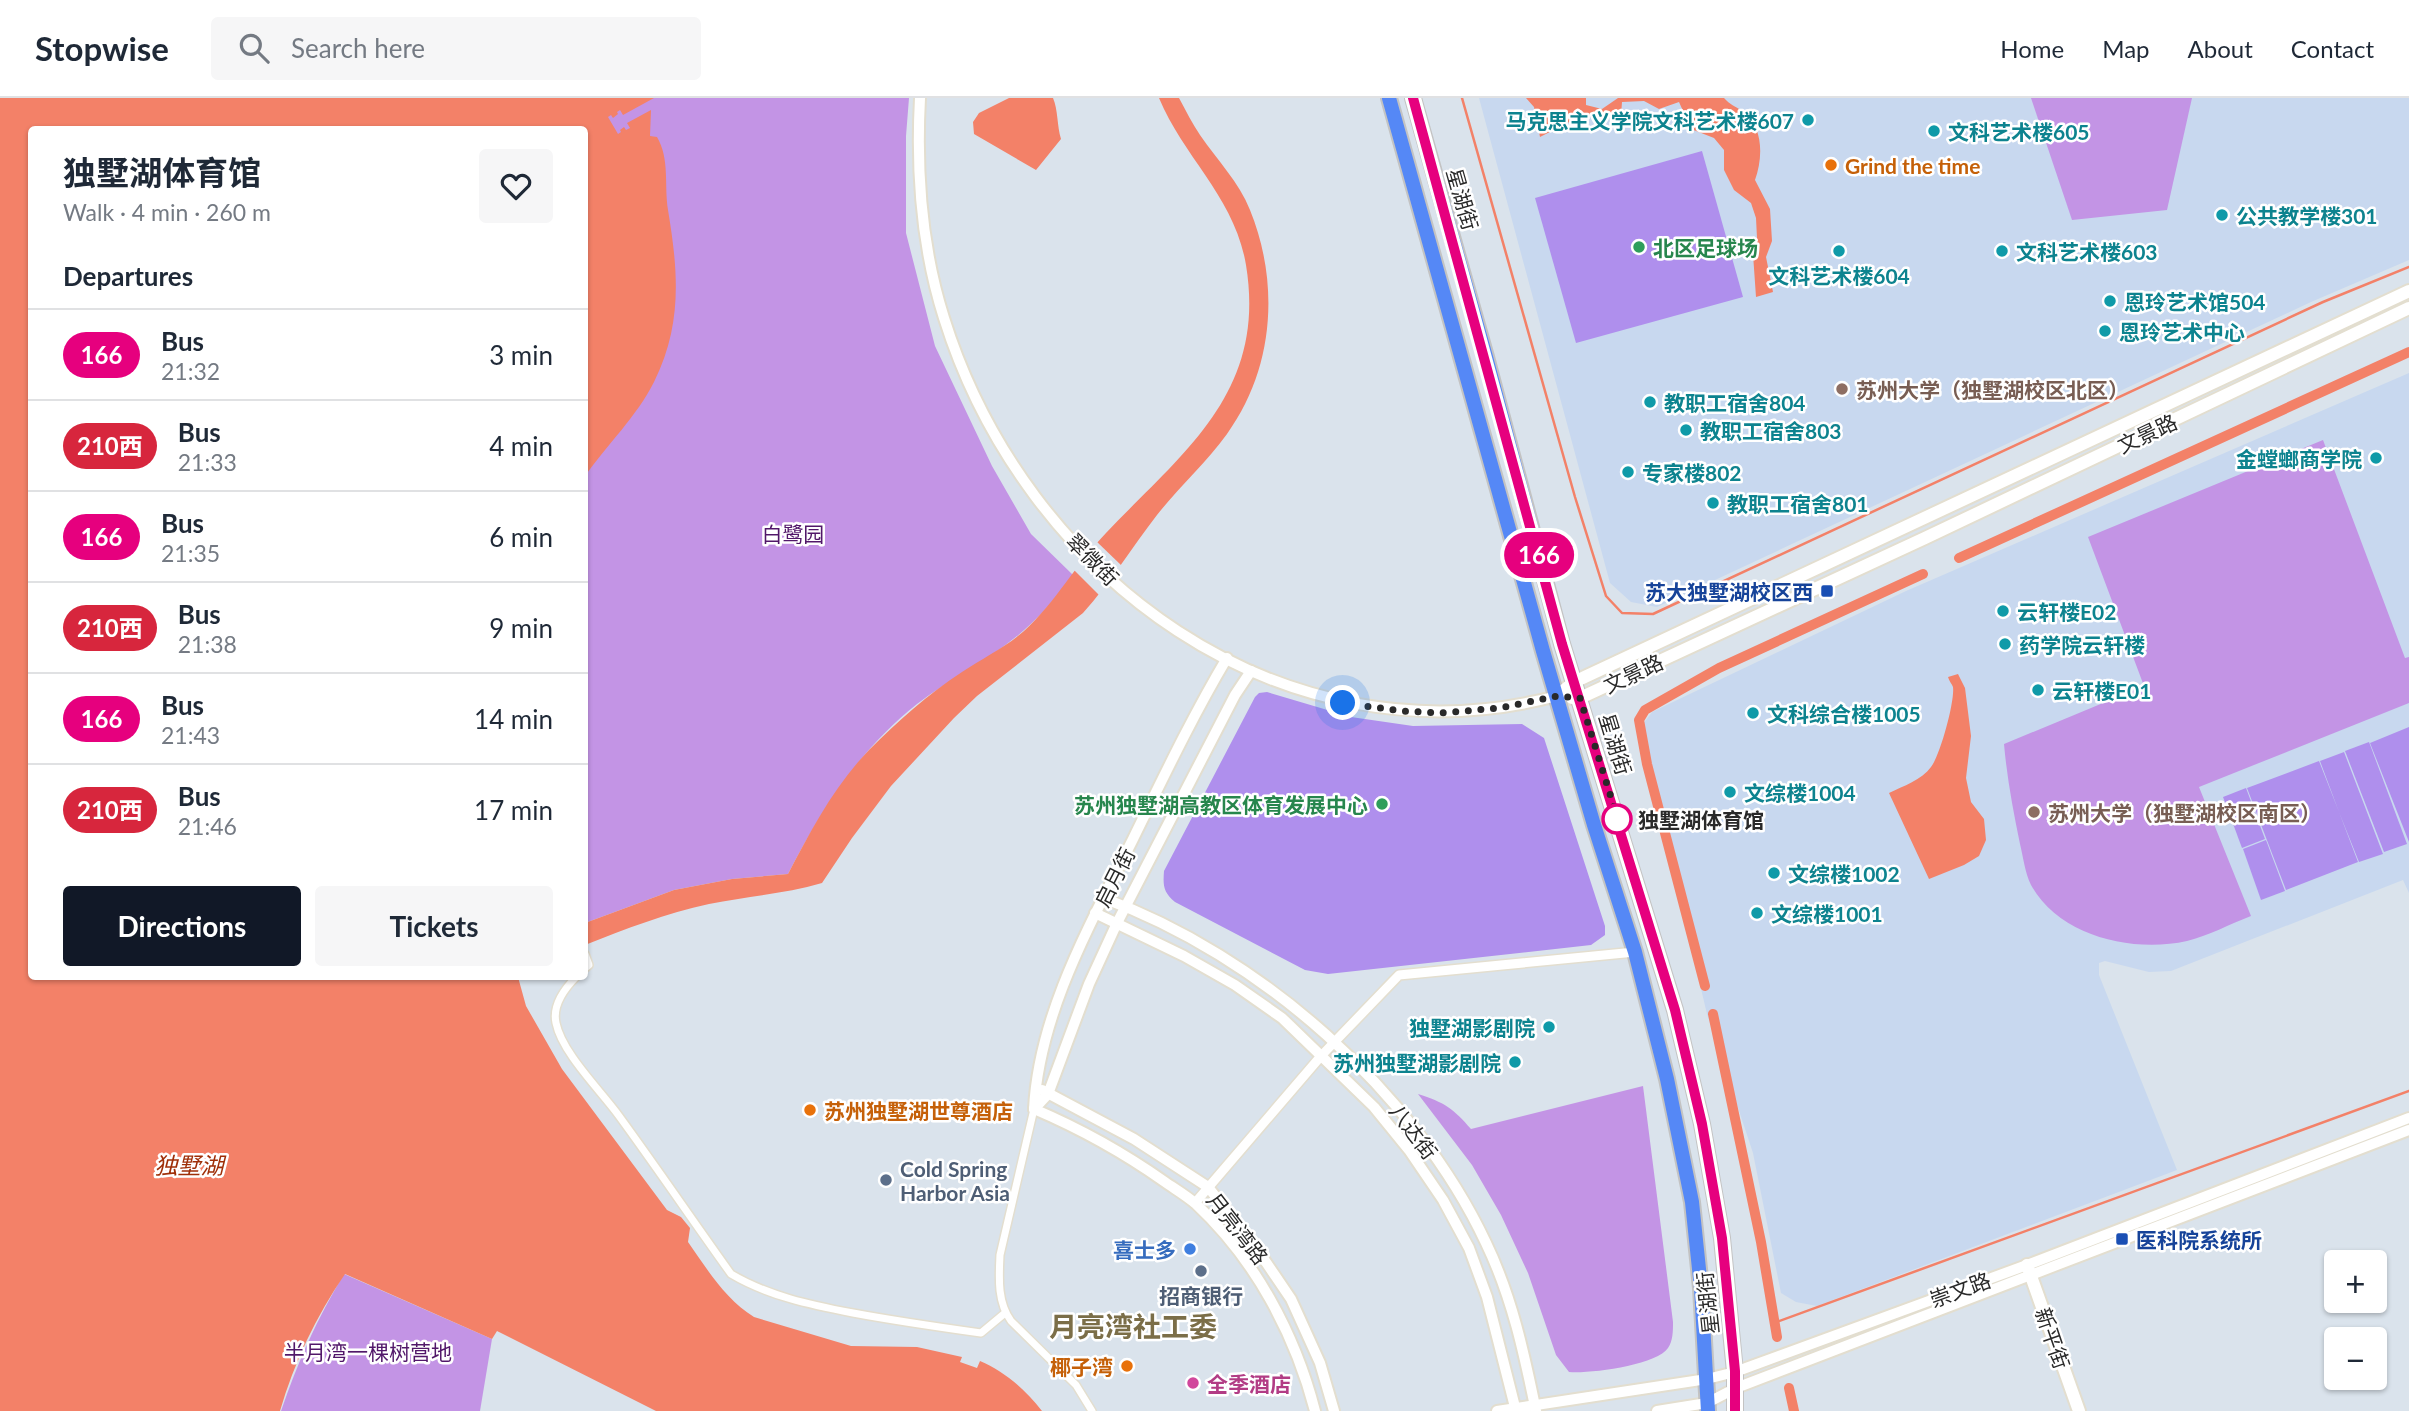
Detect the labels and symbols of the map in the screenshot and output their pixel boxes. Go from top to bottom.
place label: 马克思主义学院文科艺术楼607 [1505,108,1794,133]
marker: 马克思主义学院文科艺术楼607 [1800,112,1816,128]
place label: 文科艺术楼605 [1948,119,2090,144]
marker: 文科艺术楼605 [1926,123,1942,139]
place label: Grind the time [1845,153,1980,178]
marker: Grind the time [1823,157,1839,173]
street label: 星湖街 [1442,165,1484,233]
place label: 公共教学楼301 [2236,203,2378,228]
marker: 公共教学楼301 [2214,207,2230,223]
place label: 北区足球场 [1653,235,1758,260]
marker: 北区足球场 [1631,239,1647,255]
place label: 文科艺术楼603 [2016,239,2158,264]
marker: 文科艺术楼604 [1831,243,1847,259]
marker: 文科艺术楼603 [1994,243,2010,259]
place label: 文科艺术楼604 [1768,263,1910,288]
place label: 恩玲艺术馆504 [2124,289,2266,314]
marker: 恩玲艺术馆504 [2102,293,2118,309]
place label: 恩玲艺术中心 [2119,319,2245,344]
marker: 恩玲艺术中心 [2097,323,2113,339]
place label: 苏州大学（独墅湖校区北区） [1856,377,2129,402]
marker: 苏州大学（独墅湖校区北区） [1834,381,1850,397]
place label: 教职工宿舍804 [1664,390,1806,415]
marker: 教职工宿舍804 [1642,394,1658,410]
street label: 文景路 [2113,408,2181,458]
place label: 教职工宿舍803 [1700,418,1842,443]
marker: 教职工宿舍803 [1678,422,1694,438]
place label: 金螳螂商学院 [2236,446,2362,471]
marker: 金螳螂商学院 [2368,450,2384,466]
place label: 专家楼802 [1642,460,1742,485]
marker: 专家楼802 [1620,464,1636,480]
place label: 教职工宿舍801 [1727,491,1869,516]
marker: 教职工宿舍801 [1705,495,1721,511]
park label: 白鹭园 [762,521,825,546]
street label: 翠微街 [1062,528,1124,590]
line badge: 166 [1499,532,1579,578]
place label: 苏大独墅湖校区西 [1645,579,1813,604]
marker: 苏大独墅湖校区西 [1819,583,1835,599]
place label: 云轩楼E02 [2017,599,2116,624]
marker: 云轩楼E02 [1995,603,2011,619]
place label: 药学院云轩楼 [2019,632,2145,657]
marker: 药学院云轩楼 [1997,636,2013,652]
street label: 文景路 [1599,648,1667,698]
place label: 云轩楼E01 [2052,678,2151,703]
marker: 云轩楼E01 [2030,682,2046,698]
your location [1325,685,1360,720]
place label: 文科综合楼1005 [1767,701,1921,726]
marker: 文科综合楼1005 [1745,705,1761,721]
street label: 星湖街 [1595,710,1637,778]
place label: 文综楼1004 [1744,780,1856,805]
marker: 文综楼1004 [1722,784,1738,800]
place label: 苏州独墅湖高教区体育发展中心 [1074,792,1368,817]
marker: 苏州独墅湖高教区体育发展中心 [1374,796,1390,812]
place label: 苏州大学（独墅湖校区南区） [2048,800,2321,825]
marker: 独墅湖体育馆 [1602,804,1632,834]
marker: 苏州大学（独墅湖校区南区） [2026,804,2042,820]
place label: 独墅湖体育馆 [1638,807,1764,832]
street label: 启月街 [1089,843,1139,911]
place label: 文综楼1002 [1788,861,1900,886]
marker: 文综楼1002 [1766,865,1782,881]
place label: 文综楼1001 [1771,901,1883,926]
marker: 文综楼1001 [1749,905,1765,921]
place label: 独墅湖影剧院 [1409,1015,1535,1040]
marker: 独墅湖影剧院 [1541,1019,1557,1035]
place label: 苏州独墅湖影剧院 [1333,1050,1501,1075]
marker: 苏州独墅湖影剧院 [1507,1054,1523,1070]
place label: 苏州独墅湖世尊酒店 [824,1098,1013,1123]
street label: 八达街 [1385,1098,1443,1164]
marker: 苏州独墅湖世尊酒店 [802,1102,818,1118]
water label: 独墅湖 [155,1151,227,1179]
place label: Cold Spring Harbor Asia [900,1156,1010,1205]
marker: Cold Spring Harbor Asia [878,1172,894,1188]
street label: 月亮湾路 [1202,1187,1274,1269]
place label: 医科院系统所 [2136,1227,2262,1252]
marker: 医科院系统所 [2114,1231,2130,1247]
place label: 喜士多 [1113,1237,1176,1262]
marker: 喜士多 [1182,1241,1198,1257]
marker: 招商银行 [1193,1263,1209,1279]
street label: 崇文路 [1926,1266,1994,1312]
street label: 星湖街 [1691,1270,1723,1336]
place label: 招商银行 [1159,1283,1243,1308]
street label: 新平街 [2031,1304,2075,1372]
district label: 月亮湾社工委 [1049,1309,1217,1343]
park label: 半月湾一棵树营地 [284,1339,452,1364]
place label: 椰子湾 [1050,1354,1113,1379]
marker: 椰子湾 [1119,1358,1135,1374]
place label: 全季酒店 [1207,1371,1291,1396]
marker: 全季酒店 [1185,1375,1201,1391]

